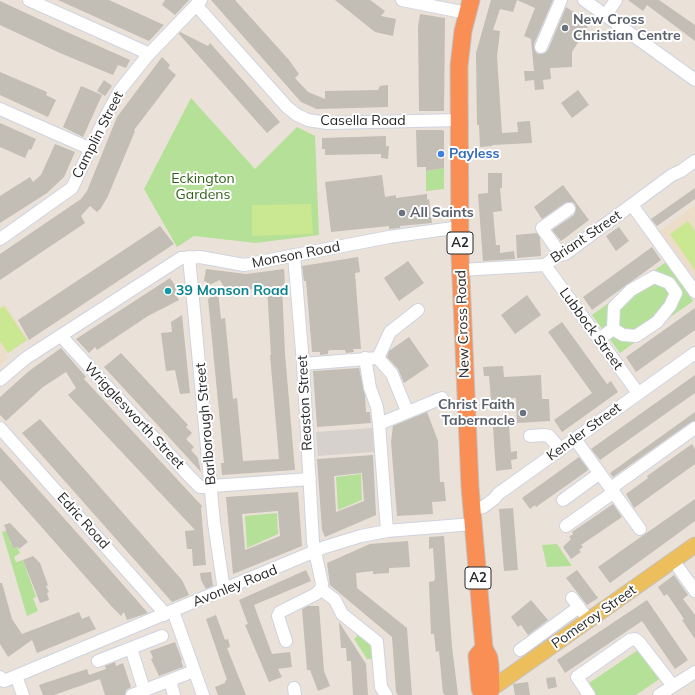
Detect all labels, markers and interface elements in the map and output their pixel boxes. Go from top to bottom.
place label: New Cross Christian Centre [573,12,681,44]
marker: New Cross Christian Centre [560,23,570,33]
street label: Camplin Street [69,89,127,181]
street label: Casella Road [320,113,406,129]
place label: Payless [449,146,500,162]
marker: Payless [436,149,446,159]
park label: Eckington Gardens [171,171,235,204]
place label: All Saints [410,205,474,221]
street label: Briant Street [547,207,625,267]
marker: All Saints [397,208,407,218]
road number: A2 [447,232,473,254]
street label: Monson Road [251,238,341,272]
street label: New Cross Road [453,270,473,378]
place label: 39 Monson Road [176,283,288,299]
street label: Lubbock Street [556,285,626,373]
marker: 39 Monson Road [163,286,173,296]
street label: Reaston Street [294,355,316,451]
street label: Wrigglesworth Street [81,360,187,472]
street label: Barlborough Street [192,362,220,486]
place label: Christ Faith Tabernacle [438,397,515,430]
street label: Kender Street [543,399,625,465]
marker: Christ Faith Tabernacle [518,408,528,418]
street label: Edric Road [53,489,113,553]
street label: Avonley Road [190,561,280,611]
road number: A2 [465,567,491,589]
street label: Pomeroy Street [548,582,640,652]

